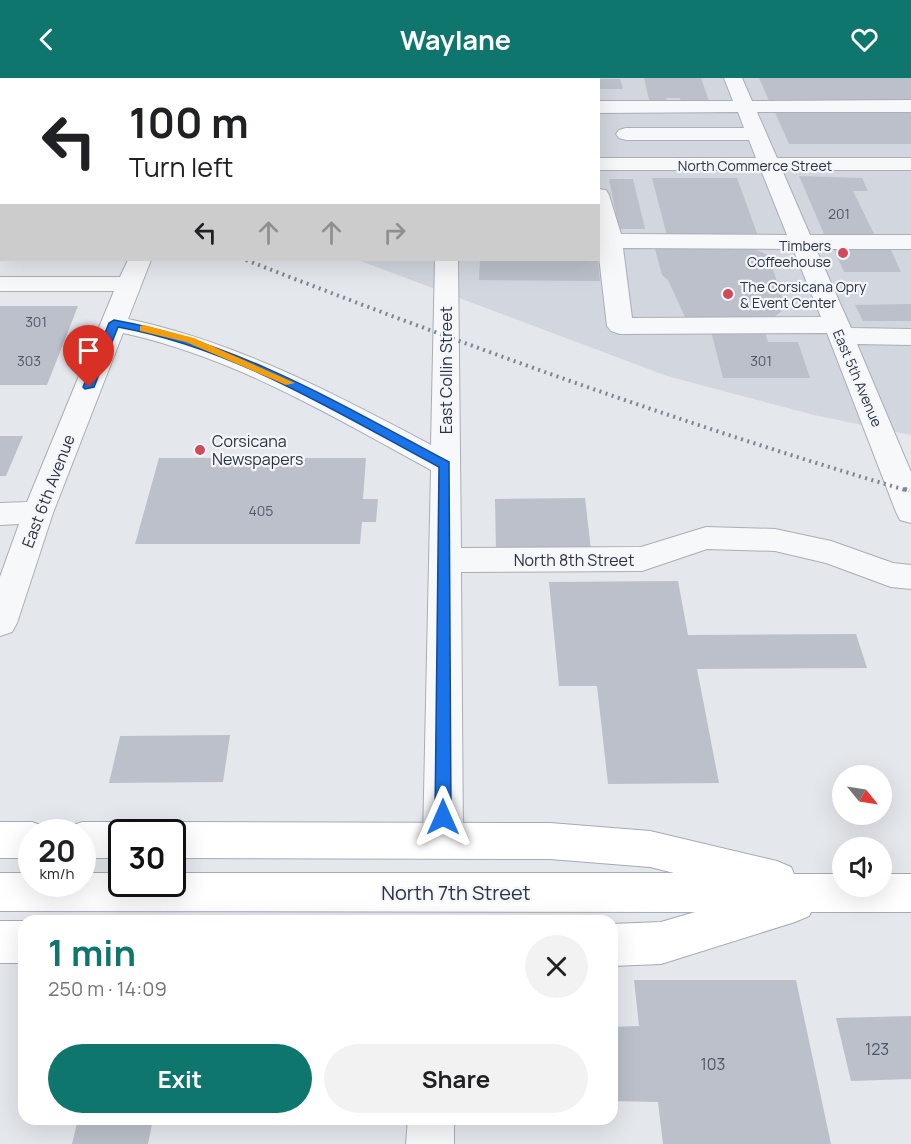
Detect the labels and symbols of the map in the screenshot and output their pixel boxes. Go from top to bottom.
street label: North Commerce Street [678,156,833,175]
house number: 201 [828,204,850,223]
place label: Timbers Coffeehouse [747,236,831,271]
marker: Timbers Coffeehouse [836,246,850,260]
place label: The Corsicana Opry & Event Center [740,277,867,312]
marker: The Corsicana Opry & Event Center [721,287,735,301]
street label: East Collin Street [435,306,457,434]
house number: 301 [25,312,47,331]
pin [63,325,114,387]
street label: East 5th Avenue [829,326,887,430]
house number: 303 [17,351,41,370]
house number: 301 [750,351,772,370]
place label: Corsicana Newspapers [212,430,303,470]
street label: East 6th Avenue [16,431,80,551]
marker: Corsicana Newspapers [193,443,207,457]
house number: 405 [249,501,273,520]
street label: North 8th Street [514,549,634,571]
north arrow [832,765,892,825]
position arrow [411,785,475,849]
speed limit sign: 30 [108,819,186,897]
street label: North 7th Street [381,879,531,906]
house number: 123 [865,1038,889,1060]
house number: 103 [701,1053,725,1075]

